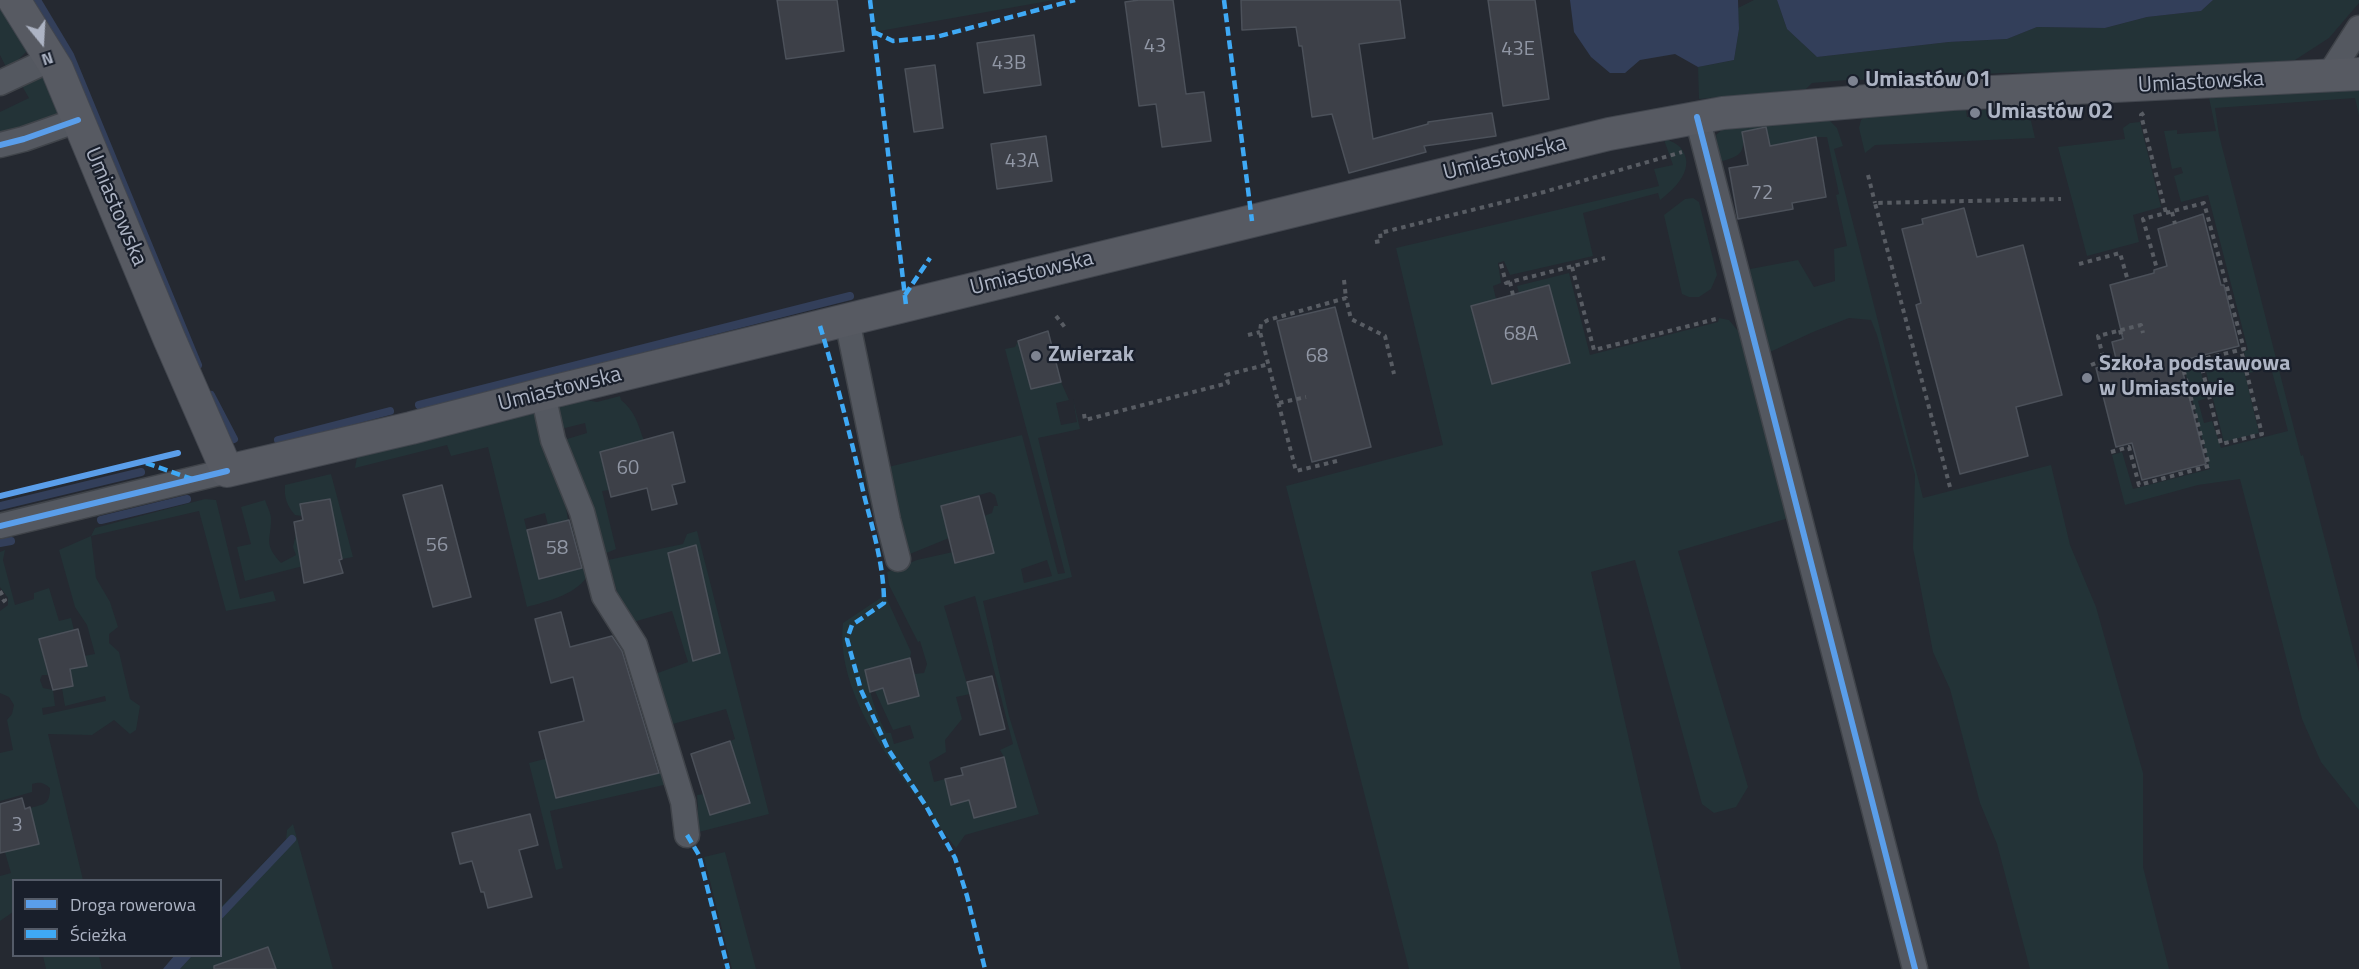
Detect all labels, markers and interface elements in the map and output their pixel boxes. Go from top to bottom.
north arrow [12,12,72,72]
house number: 43 [1144,35,1166,59]
house number: 43E [1501,38,1535,62]
text: N [39,46,57,72]
house number: 43B [992,52,1026,76]
street label: Umiastowska [2137,67,2265,99]
place label: Umiastów 01 [1865,68,1991,94]
marker: Umiastów 01 [1846,74,1860,88]
place label: Umiastów 02 [1987,100,2113,126]
marker: Umiastów 02 [1968,106,1982,120]
street label: Umiastowska [1441,131,1569,187]
street label: Umiastowska [78,144,152,270]
house number: 43A [1005,150,1039,174]
house number: 72 [1751,182,1773,206]
street label: Umiastowska [968,246,1096,302]
house number: 68A [1504,323,1538,347]
place label: Zwierzak [1048,343,1134,369]
house number: 68 [1306,345,1328,369]
marker: Zwierzak [1029,349,1043,363]
place label: Szkoła podstawowa w Umiastowie [2099,352,2290,404]
street label: Umiastowska [496,362,624,418]
marker: Szkoła podstawowa w Umiastowie [2080,371,2094,385]
house number: 60 [617,457,639,481]
house number: 56 [426,534,448,558]
house number: 58 [546,537,568,561]
house number: 3 [11,814,23,838]
legend [12,879,222,957]
text: Droga rowerowa [70,891,196,918]
text: Ścieżka [70,921,126,948]

